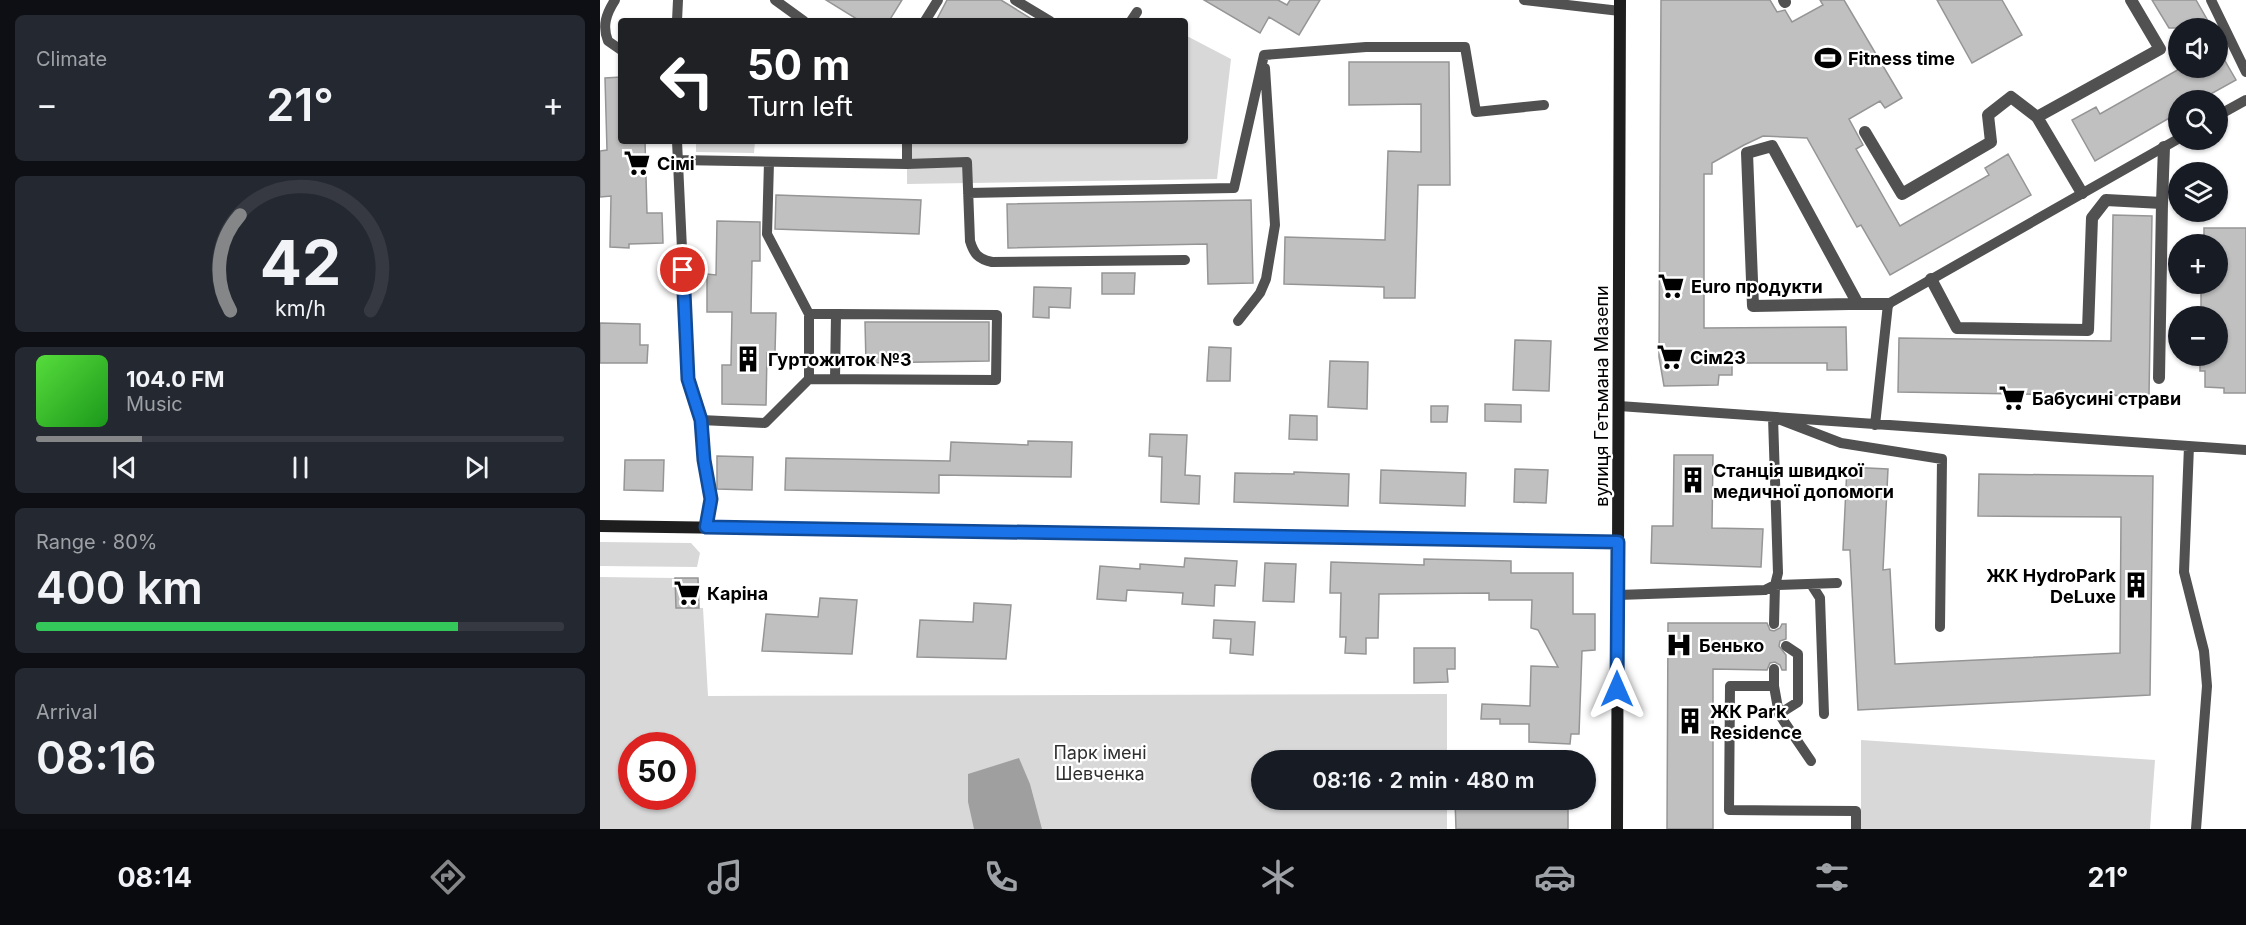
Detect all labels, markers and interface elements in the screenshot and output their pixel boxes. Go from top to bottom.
map controls [2168,18,2228,366]
button: sound [2168,18,2228,78]
text: 50 m [747,39,850,90]
icon: left [648,42,726,120]
sports icon: Fitness time [1813,43,1843,73]
text: Climate [36,47,107,71]
place label: Fitness time [1848,48,1955,69]
text: 21° [266,77,334,132]
text: − [36,84,58,124]
text: + [542,84,564,124]
text: Turn left [747,90,853,123]
button: search [2168,90,2228,150]
supermarket icon: Сімі [622,148,652,178]
place label: Сімі [657,153,695,174]
button: layers [2168,162,2228,222]
text: 42 [259,225,341,300]
button: + [2168,234,2228,294]
pin [657,244,708,295]
icon: arrive [666,253,699,286]
supermarket icon: Euro продукти [1656,271,1686,301]
place label: Euro продукти [1691,276,1823,297]
street label: вулиця Гетьмана Мазепи [1591,285,1612,507]
text: km/h [275,295,325,321]
button: − [2168,306,2228,366]
supermarket icon: Сім23 [1655,342,1685,372]
building icon: Гуртожиток №3 [733,344,763,374]
place label: Сім23 [1690,347,1746,368]
place label: Гуртожиток №3 [768,349,912,370]
text: 104.0 FM [126,366,225,392]
supermarket icon: Бабусині страви [1997,383,2027,413]
place label: Бабусині страви [2032,388,2181,409]
text: Music [126,392,183,416]
icon: previous [108,451,141,484]
icon: pause [284,451,317,484]
icon: next [460,451,493,484]
place label: Станція швидкої медичної допомоги [1713,460,1894,502]
building icon: Станція швидкої медичної допомоги [1678,465,1708,495]
text: Range · 80% [36,530,157,554]
text: 400 km [36,560,203,615]
place label: ЖК HydroPark DeLuxe [1986,565,2117,607]
building icon: ЖК HydroPark DeLuxe [2121,570,2151,600]
supermarket icon: Каріна [672,578,702,608]
place label: Каріна [707,583,768,604]
hospital icon: Бенько [1664,630,1694,660]
place label: Бенько [1699,635,1764,656]
position arrow [1585,657,1649,721]
text: Arrival [36,700,98,724]
place label: ЖК Park Residence [1710,701,1802,743]
building icon: ЖК Park Residence [1675,706,1705,736]
text: 08:16 [36,730,157,785]
speed limit sign: 50 [618,732,696,810]
park label: Парк імені Шевченка [1053,742,1147,784]
text: 08:16 · 2 min · 480 m [1312,767,1535,793]
icon: directions [427,856,469,898]
icon: music [704,856,746,898]
icon: phone [980,856,1022,898]
icon: climate [1257,856,1299,898]
icon: car [1534,856,1576,898]
icon: filters [1811,856,1853,898]
text: 08:14 [117,861,192,894]
text: 21° [2087,861,2129,894]

